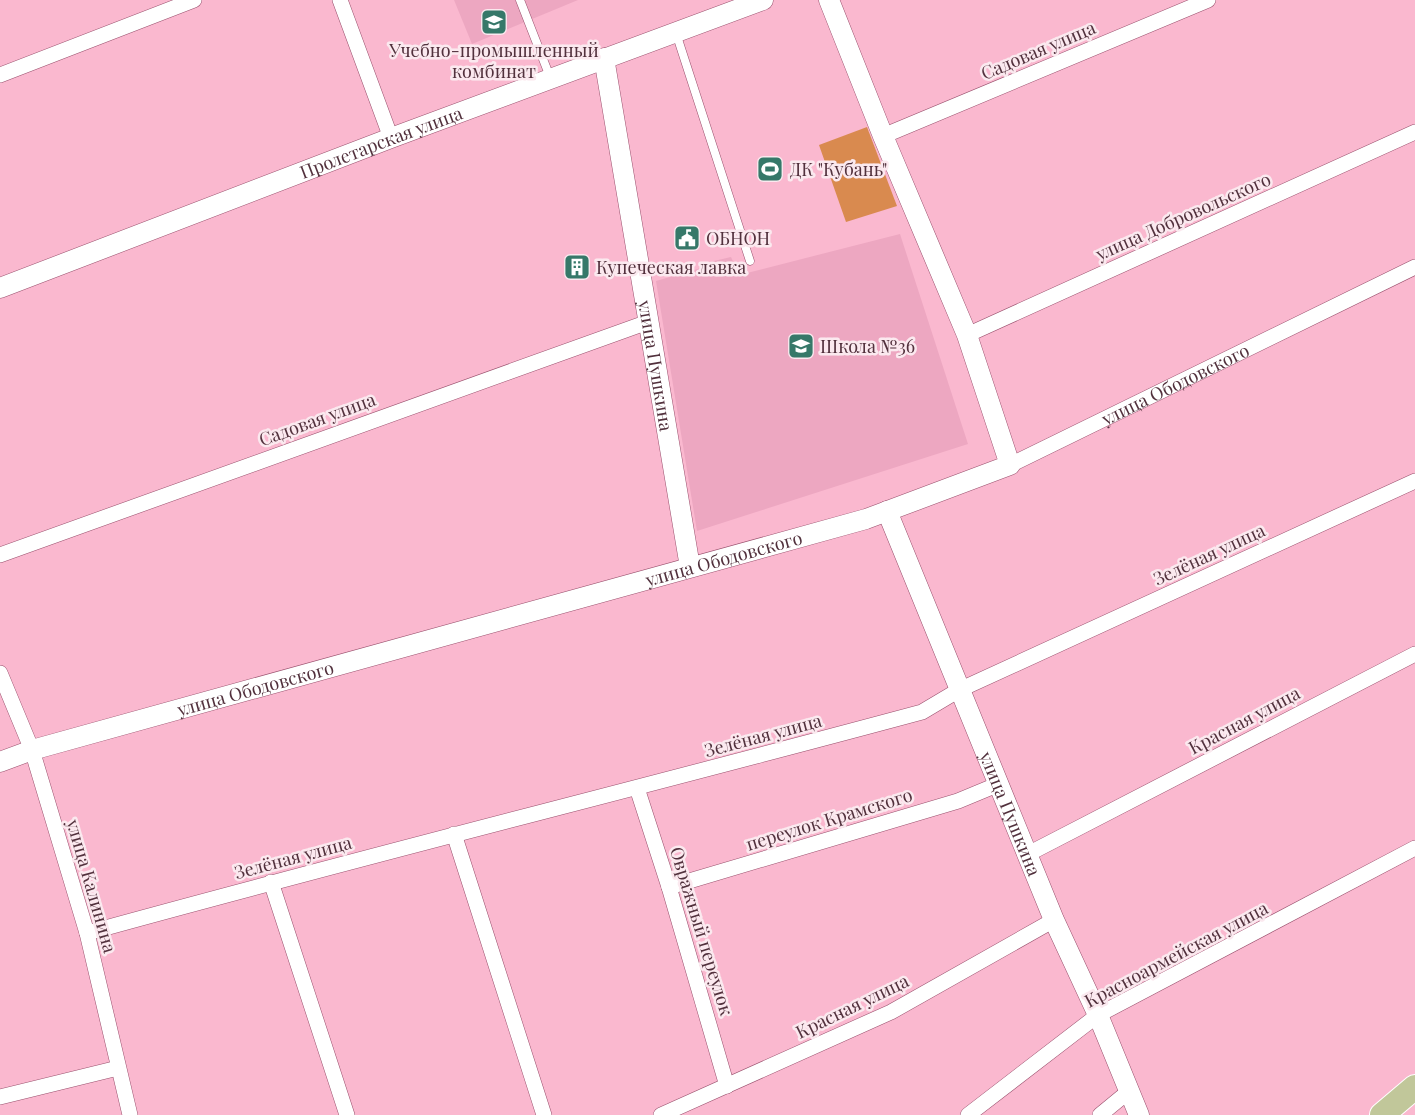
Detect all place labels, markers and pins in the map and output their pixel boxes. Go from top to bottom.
school or university icon: Учебно-промышленный комбинат [479,7,509,37]
place label: Учебно-промышленный комбинат [388,38,599,83]
sports icon: ДК "Кубань" [755,154,785,184]
place label: ДК "Кубань" [790,157,887,181]
public building icon: ОБНОН [672,223,702,253]
place label: ОБНОН [706,226,770,250]
building icon: Купеческая лавка [562,252,592,282]
place label: Купеческая лавка [596,255,746,279]
school or university icon: Школа №36 [786,331,816,361]
place label: Школа №36 [820,334,915,358]

